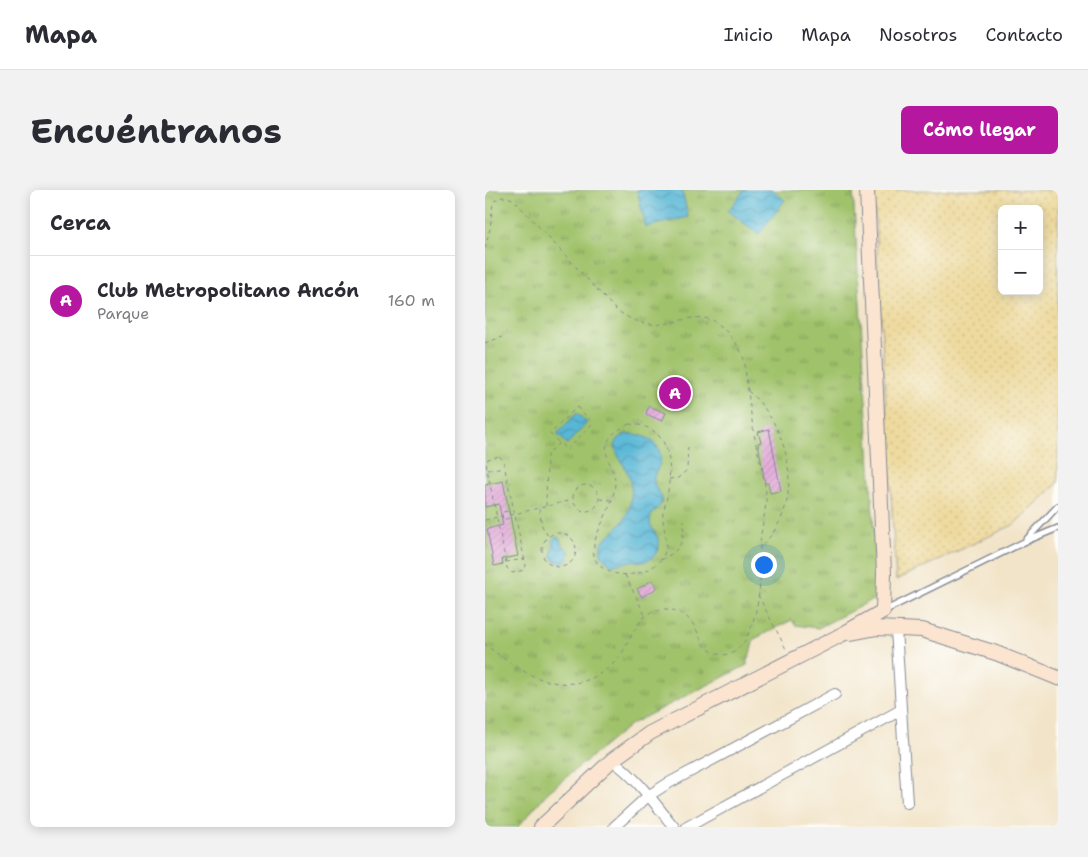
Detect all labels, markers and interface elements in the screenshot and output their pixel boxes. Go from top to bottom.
text: Mapa [25,19,97,51]
text: Inicio [724,23,773,47]
text: Mapa [801,23,851,47]
text: Nosotros [879,23,957,47]
text: Contacto [985,23,1063,47]
button: Cómo llegar [901,106,1058,154]
text: Encuéntranos [30,107,282,154]
map controls [998,205,1043,295]
button: + [998,205,1043,250]
text: Cerca [50,209,111,237]
button: − [998,250,1043,295]
text: Club Metropolitano Ancón [97,278,359,303]
text: A [60,290,72,311]
text: 160 m [388,290,435,311]
text: Parque [97,303,149,324]
pin: A [659,374,691,412]
your location [751,552,777,578]

